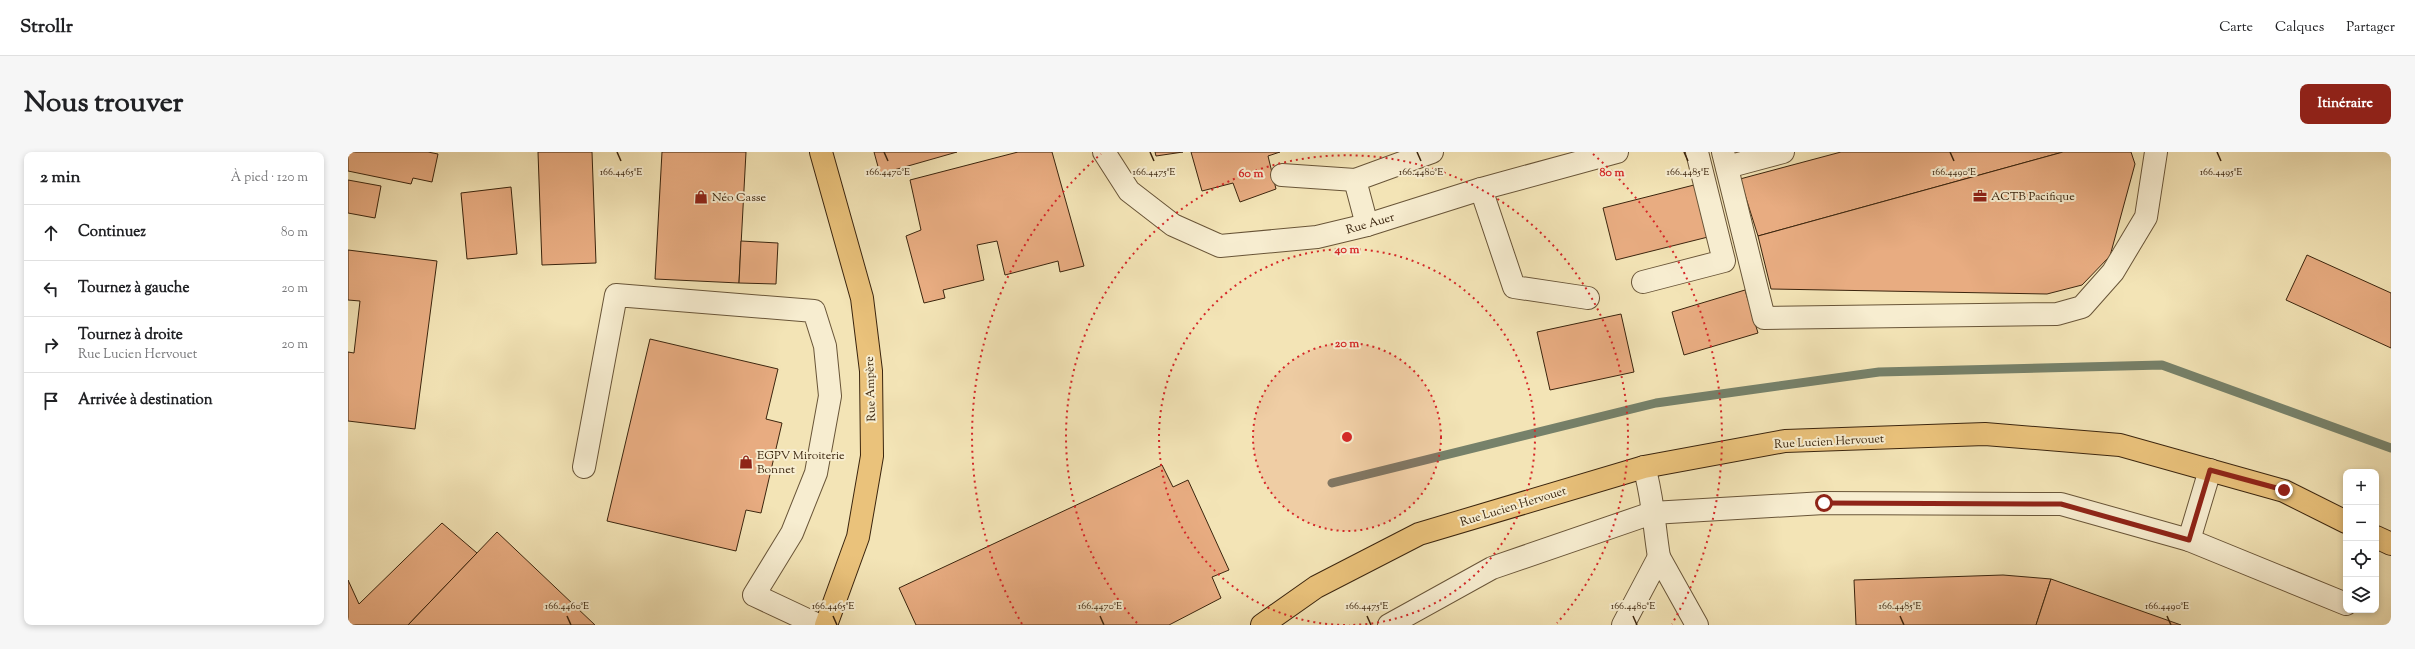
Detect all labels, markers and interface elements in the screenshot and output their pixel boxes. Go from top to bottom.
text: Strollr [20,14,73,41]
text: Carte [2219,18,2253,38]
text: Calques [2275,18,2324,38]
text: Partager [2346,18,2395,38]
text: Nous trouver [24,84,183,124]
button: Itinéraire [2300,84,2391,124]
text: 80 m [1600,164,1624,182]
text: 166.4465°E [600,165,642,180]
text: 166.4470°E [866,165,910,180]
text: 166.4475°E [1133,165,1175,180]
text: 60 m [1239,165,1263,183]
text: 166.4480°E [1399,165,1443,180]
text: 166.4485°E [1667,165,1709,180]
text: 166.4490°E [1932,165,1976,180]
text: 166.4495°E [2200,165,2242,180]
text: 2 min [40,166,81,190]
text: À pied · 120 m [231,169,308,187]
office icon: ACTB Pacifique [1972,188,1988,204]
place label: ACTB Pacifique [1991,188,2075,206]
shop icon: Néo Casse [693,189,709,205]
place label: Néo Casse [712,189,767,207]
street label: Rue Auer [1344,208,1397,239]
icon: ahead [40,222,62,244]
text: Continuez [78,222,146,243]
text: 80 m [281,224,308,242]
text: 40 m [1334,241,1359,259]
icon: left [40,278,62,300]
text: Tournez à gauche [78,278,189,299]
text: 20 m [282,280,308,298]
text: Tournez à droite [78,325,183,346]
icon: right [40,334,62,356]
text: 20 m [1335,335,1359,353]
text: 20 m [282,336,308,354]
text: Rue Lucien Hervouet [78,346,197,364]
street label: Rue Ampère [861,356,881,422]
icon: arrive [40,390,62,412]
text: Arrivée à destination [78,390,213,411]
centre of rings [1340,430,1354,444]
street label: Rue Lucien Hervouet [1774,430,1885,454]
place label: EGPV Miroiterie Bonnet [757,447,845,479]
shop icon: EGPV Miroiterie Bonnet [738,454,754,470]
map controls [2343,469,2379,613]
button: + [2343,469,2379,505]
route end [2275,481,2293,499]
street label: Rue Lucien Hervouet [1458,482,1569,532]
route start [1815,494,1833,512]
button: − [2343,505,2379,541]
button: locate [2343,541,2379,577]
button: layers [2343,577,2379,613]
text: 166.4460°E [545,599,589,614]
text: 166.4465°E [812,599,854,614]
text: 166.4470°E [1078,599,1122,614]
text: 166.4475°E [1346,599,1388,614]
text: 166.4480°E [1611,599,1655,614]
text: 166.4485°E [1879,599,1921,614]
text: 166.4490°E [2145,599,2189,614]

